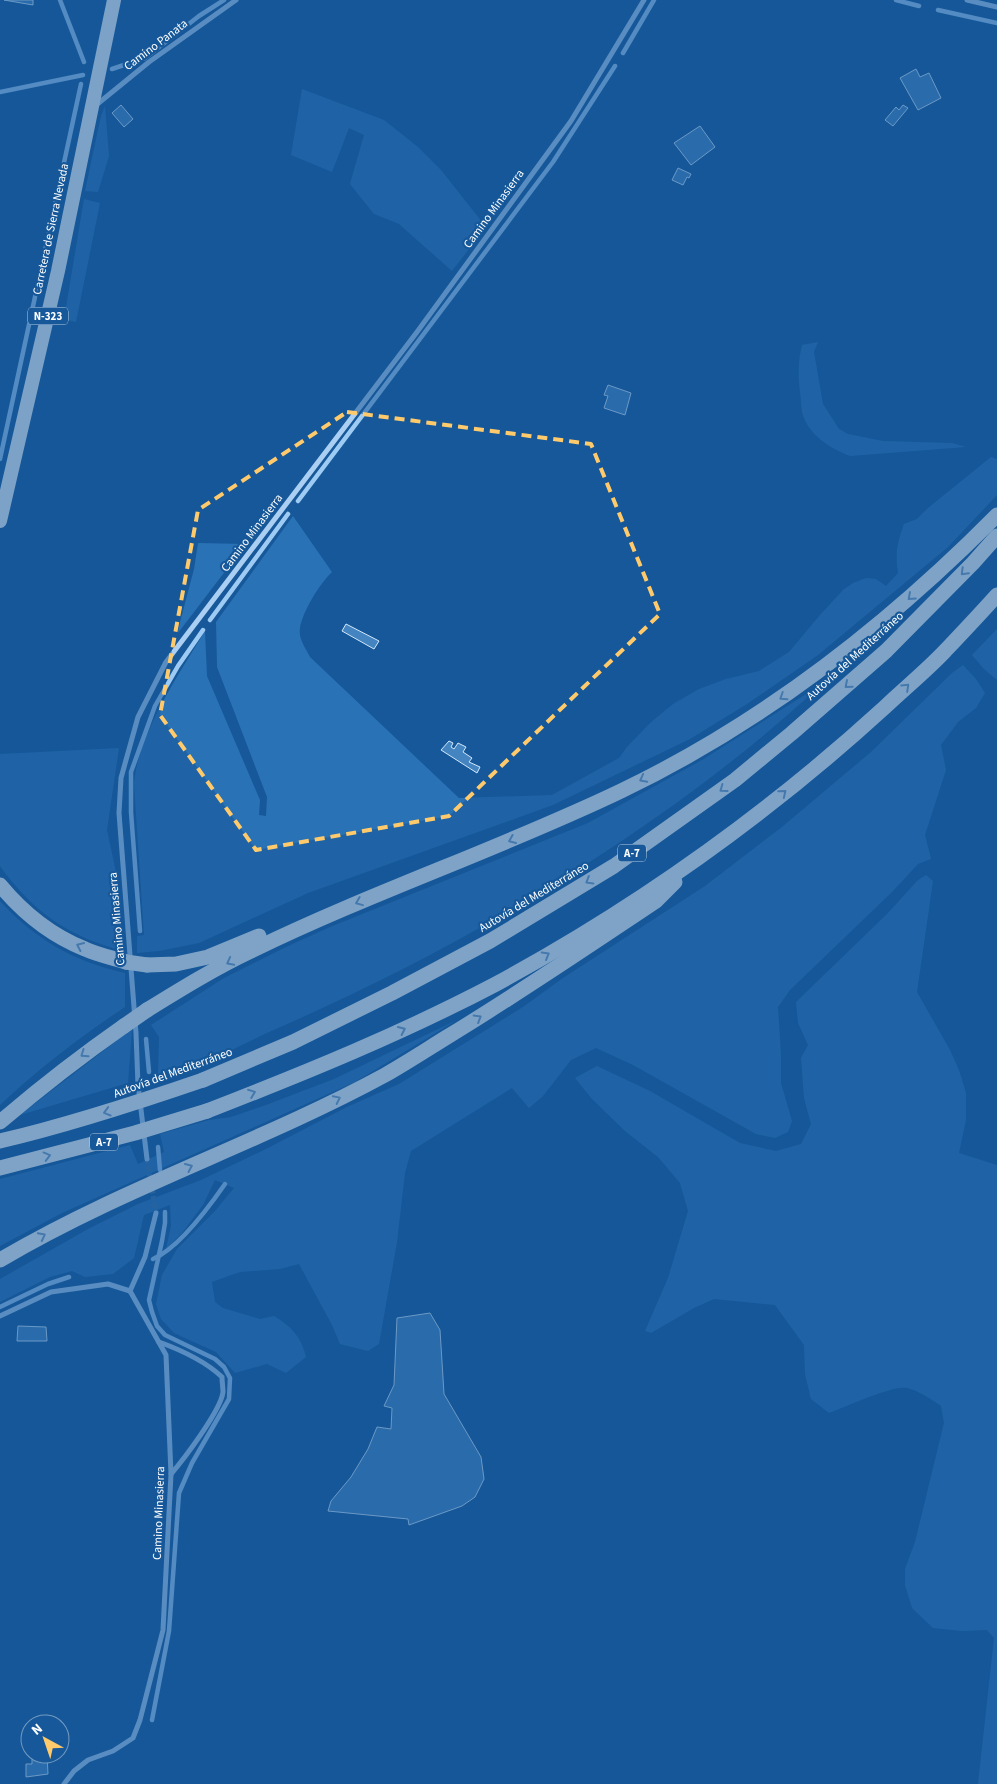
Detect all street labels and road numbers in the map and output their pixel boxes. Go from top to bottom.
street label: Camino Panata [121,15,191,75]
street label: Carretera de Sierra Nevada [29,162,73,296]
street label: Camino Minasierra [460,166,528,252]
road number: N-323 [28,308,68,324]
street label: Camino Minasierra [217,491,287,575]
street label: Autovía del Mediterráneo [803,608,907,704]
road number: A-7 [618,844,646,861]
street label: Autovía del Mediterráneo [476,857,592,937]
street label: Camino Minasierra [104,872,130,966]
street label: Autovía del Mediterráneo [111,1044,235,1102]
road number: A-7 [90,1134,118,1150]
street label: Camino Minasierra [149,1466,169,1560]

